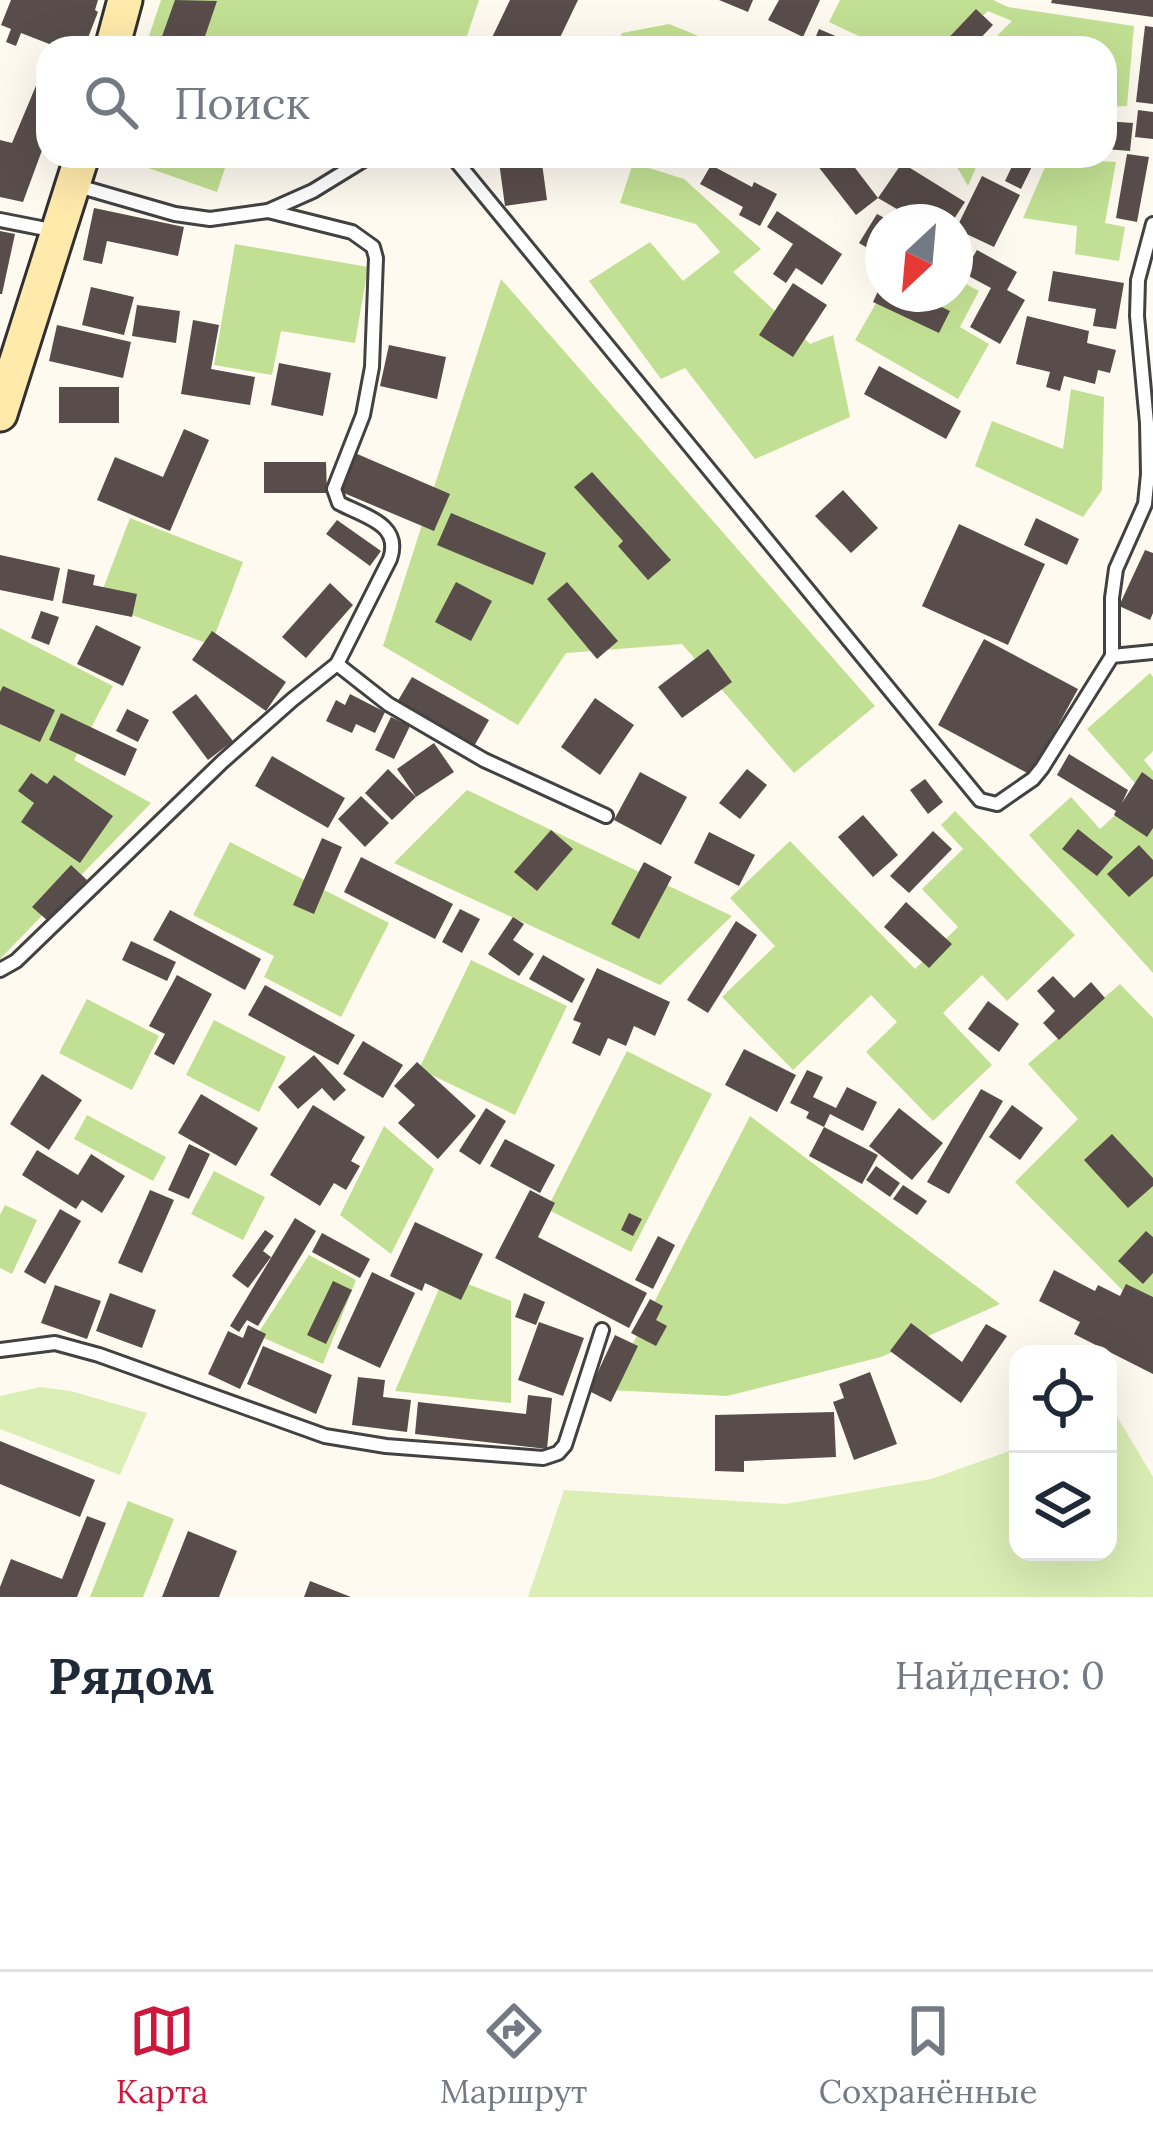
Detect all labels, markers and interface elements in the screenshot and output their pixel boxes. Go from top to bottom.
search box [36,36,1117,168]
icon: search [78,69,144,135]
text: Поиск [174,74,310,131]
north arrow [865,204,973,312]
map controls [1009,1345,1117,1561]
button: locate [1009,1345,1117,1453]
button: layers [1009,1453,1117,1561]
text: Рядом [48,1643,214,1708]
text: Найдено: 0 [895,1650,1105,1700]
tab: Карта [116,1998,208,2112]
tab: Маршрут [440,1998,587,2112]
tab: Сохранённые [819,1998,1037,2112]

